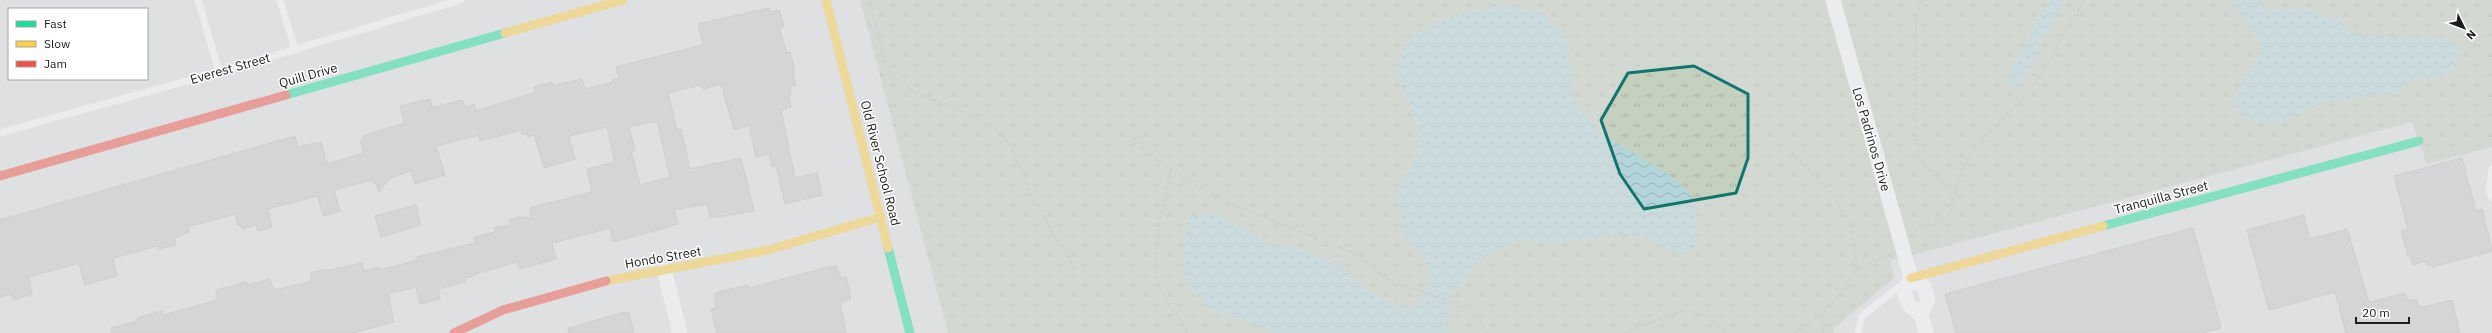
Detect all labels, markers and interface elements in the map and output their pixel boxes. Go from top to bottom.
legend [8,8,148,80]
north arrow [2444,8,2484,48]
text: Fast [44,16,67,31]
text: N [2463,27,2479,43]
text: Slow [44,36,70,51]
street label: Everest Street [188,49,272,88]
text: Jam [44,56,67,71]
street label: Quill Drive [277,59,339,92]
street label: Los Padrinos Drive [1849,85,1895,193]
street label: Old River School Road [857,99,904,228]
street label: Tranquilla Street [2112,177,2210,218]
street label: Hondo Street [623,242,703,273]
scale bar [2356,299,2409,325]
text: 20 m [2362,305,2390,320]

